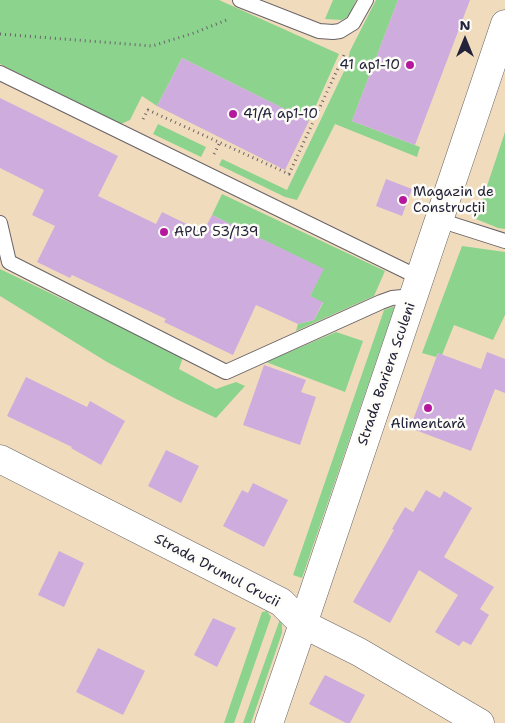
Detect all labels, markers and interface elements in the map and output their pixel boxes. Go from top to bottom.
north arrow [440,15,490,65]
text: N [459,16,471,34]
place label: 41 ap1-10 [339,57,400,73]
marker: 41 ap1-10 [404,59,416,71]
place label: 41/A ap1-10 [243,106,318,122]
marker: 41/A ap1-10 [227,108,239,120]
place label: Magazin de Construcții [413,184,494,216]
marker: Magazin de Construcții [397,194,409,206]
place label: APLP 53/139 [174,224,259,240]
marker: APLP 53/139 [158,226,170,238]
street label: Strada Bariera Sculeni [355,300,419,448]
marker: Alimentară [422,402,434,414]
place label: Alimentară [391,416,465,432]
street label: Strada Drumul Crucii [151,531,283,611]

